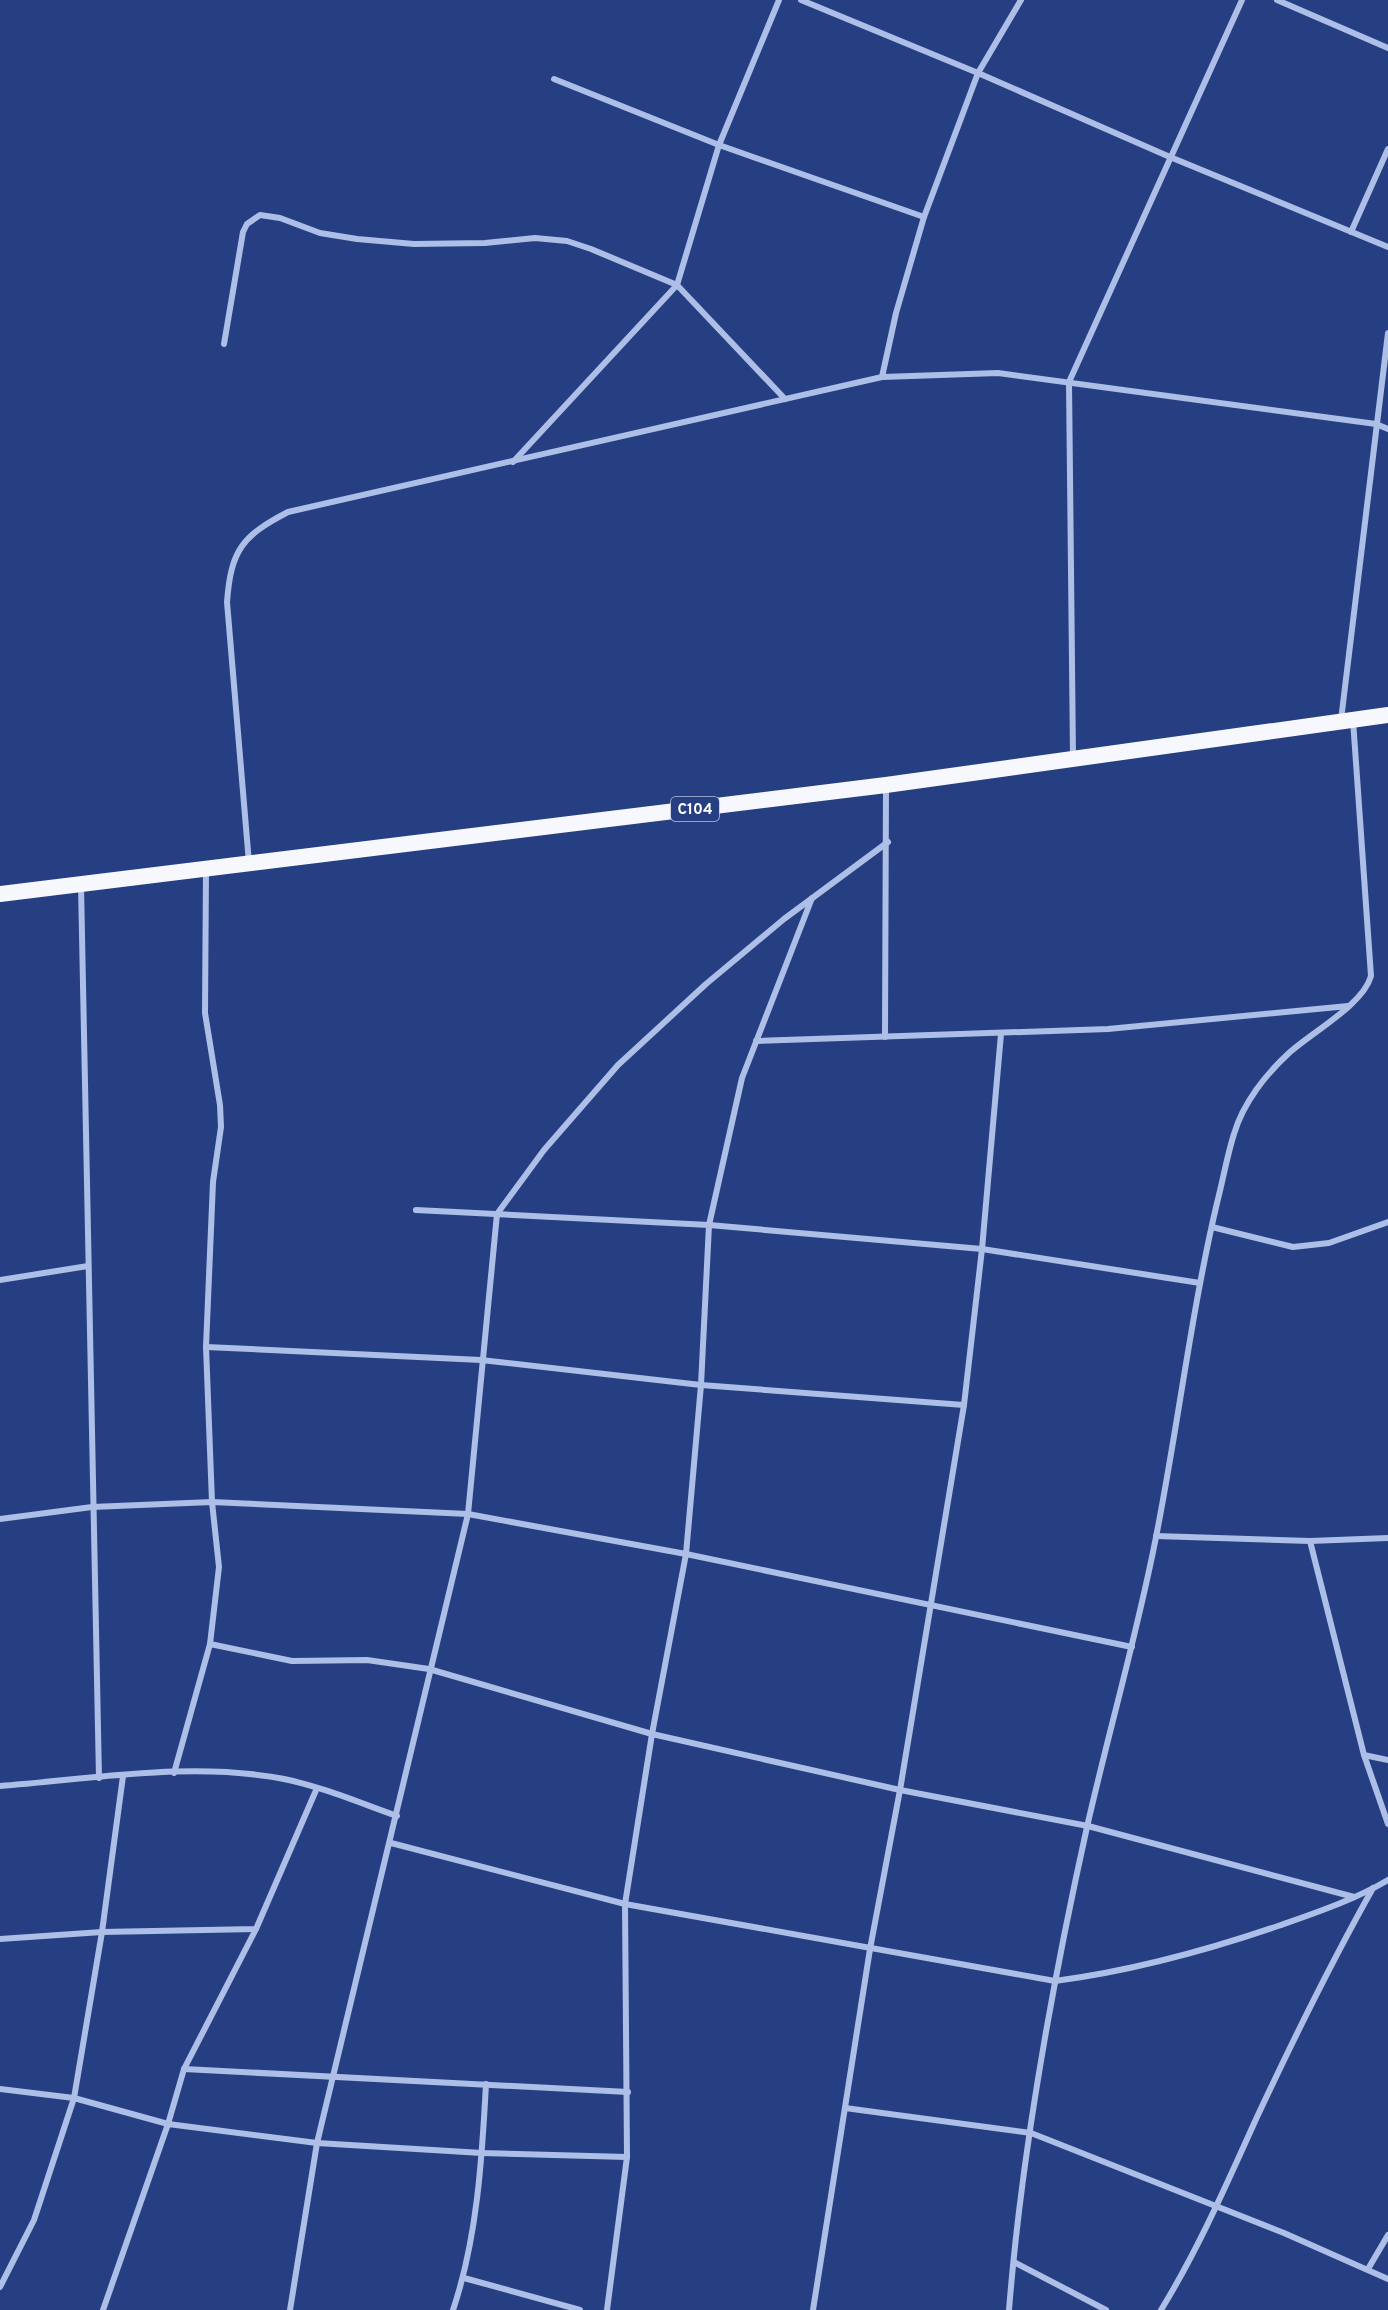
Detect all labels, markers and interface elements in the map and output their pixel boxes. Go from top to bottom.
road number: C104 [671,797,719,821]

